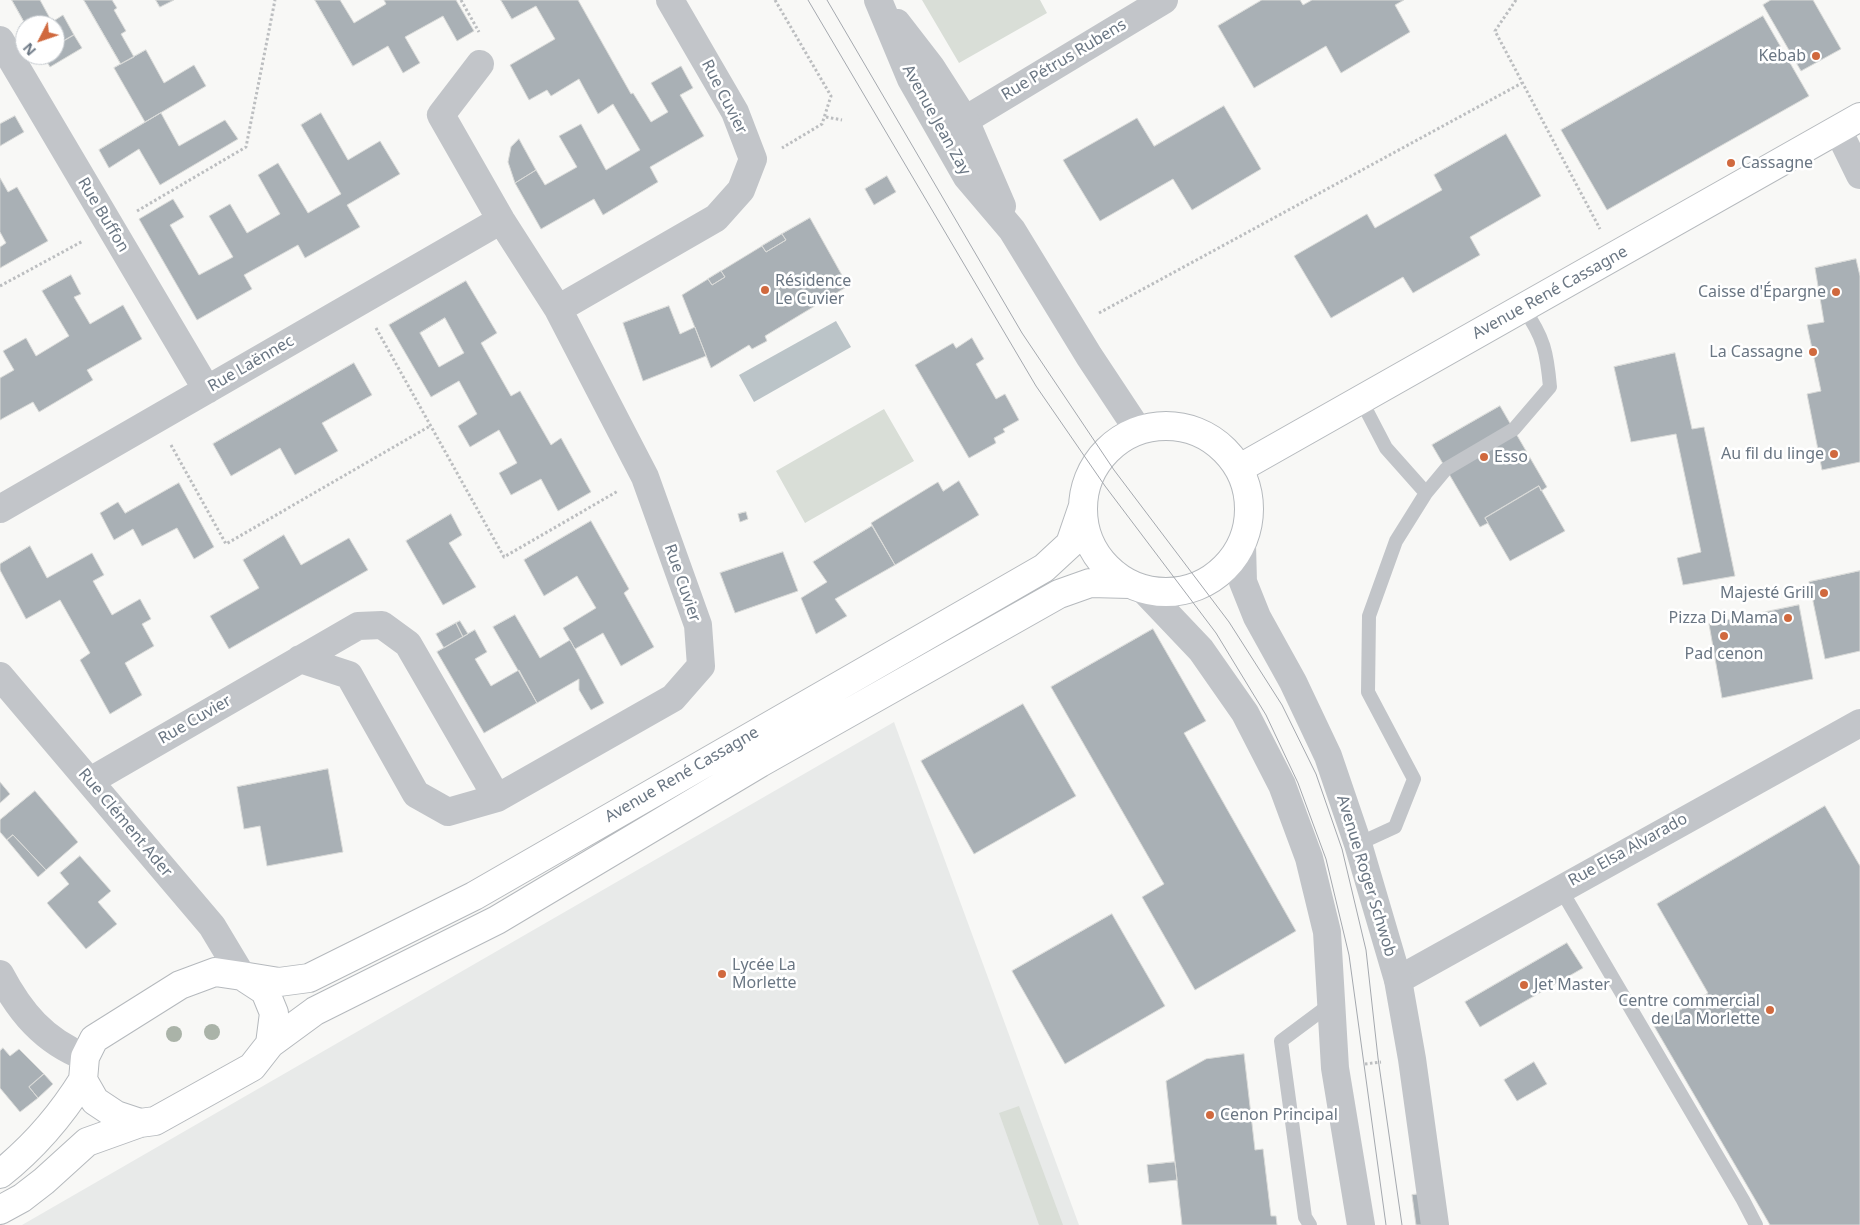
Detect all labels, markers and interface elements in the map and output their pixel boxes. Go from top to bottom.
north arrow [15,15,65,65]
street label: Rue Pétrus Rubens [998,15,1130,105]
text: N [18,39,40,60]
place label: Kebab [1758,46,1806,66]
marker: Kebab [1810,50,1822,62]
street label: Rue Cuvier [697,57,751,137]
street label: Avenue Jean Zay [898,62,974,178]
place label: Cassagne [1741,153,1813,173]
marker: Cassagne [1725,157,1737,169]
street label: Rue Buffon [73,174,133,256]
street label: Avenue René Cassagne [1469,242,1631,344]
place label: Résidence Le Cuvier [775,271,851,309]
place label: Caisse d'Épargne [1698,282,1826,302]
marker: Résidence Le Cuvier [759,284,771,296]
marker: Caisse d'Épargne [1830,286,1842,298]
street label: Rue Laënnec [205,332,297,396]
place label: La Cassagne [1709,342,1803,362]
marker: La Cassagne [1807,346,1819,358]
place label: Au fil du linge [1721,444,1824,464]
place label: Esso [1494,447,1528,467]
marker: Au fil du linge [1828,448,1840,460]
marker: Esso [1478,451,1490,463]
street label: Rue Cuvier [660,542,704,624]
place label: Majesté Grill [1720,583,1814,603]
marker: Majesté Grill [1818,587,1830,599]
place label: Pizza Di Mama [1669,608,1778,628]
marker: Pizza Di Mama [1782,612,1794,624]
marker: Pad cenon [1718,630,1730,642]
place label: Pad cenon [1685,644,1763,664]
street label: Rue Cuvier [155,691,235,749]
street label: Avenue René Cassagne [602,723,762,827]
street label: Rue Clément Ader [74,765,176,881]
street label: Avenue Roger Schwob [1332,793,1400,959]
street label: Rue Elsa Alvarado [1565,809,1691,891]
place label: Lycée La Morlette [732,955,797,993]
marker: Lycée La Morlette [716,968,728,980]
place label: Jet Master [1534,975,1610,995]
marker: Jet Master [1518,979,1530,991]
place label: Centre commercial de La Morlette [1618,991,1760,1029]
marker: Centre commercial de La Morlette [1764,1004,1776,1016]
place label: Cenon Principal [1220,1105,1338,1125]
marker: Cenon Principal [1204,1109,1216,1121]

